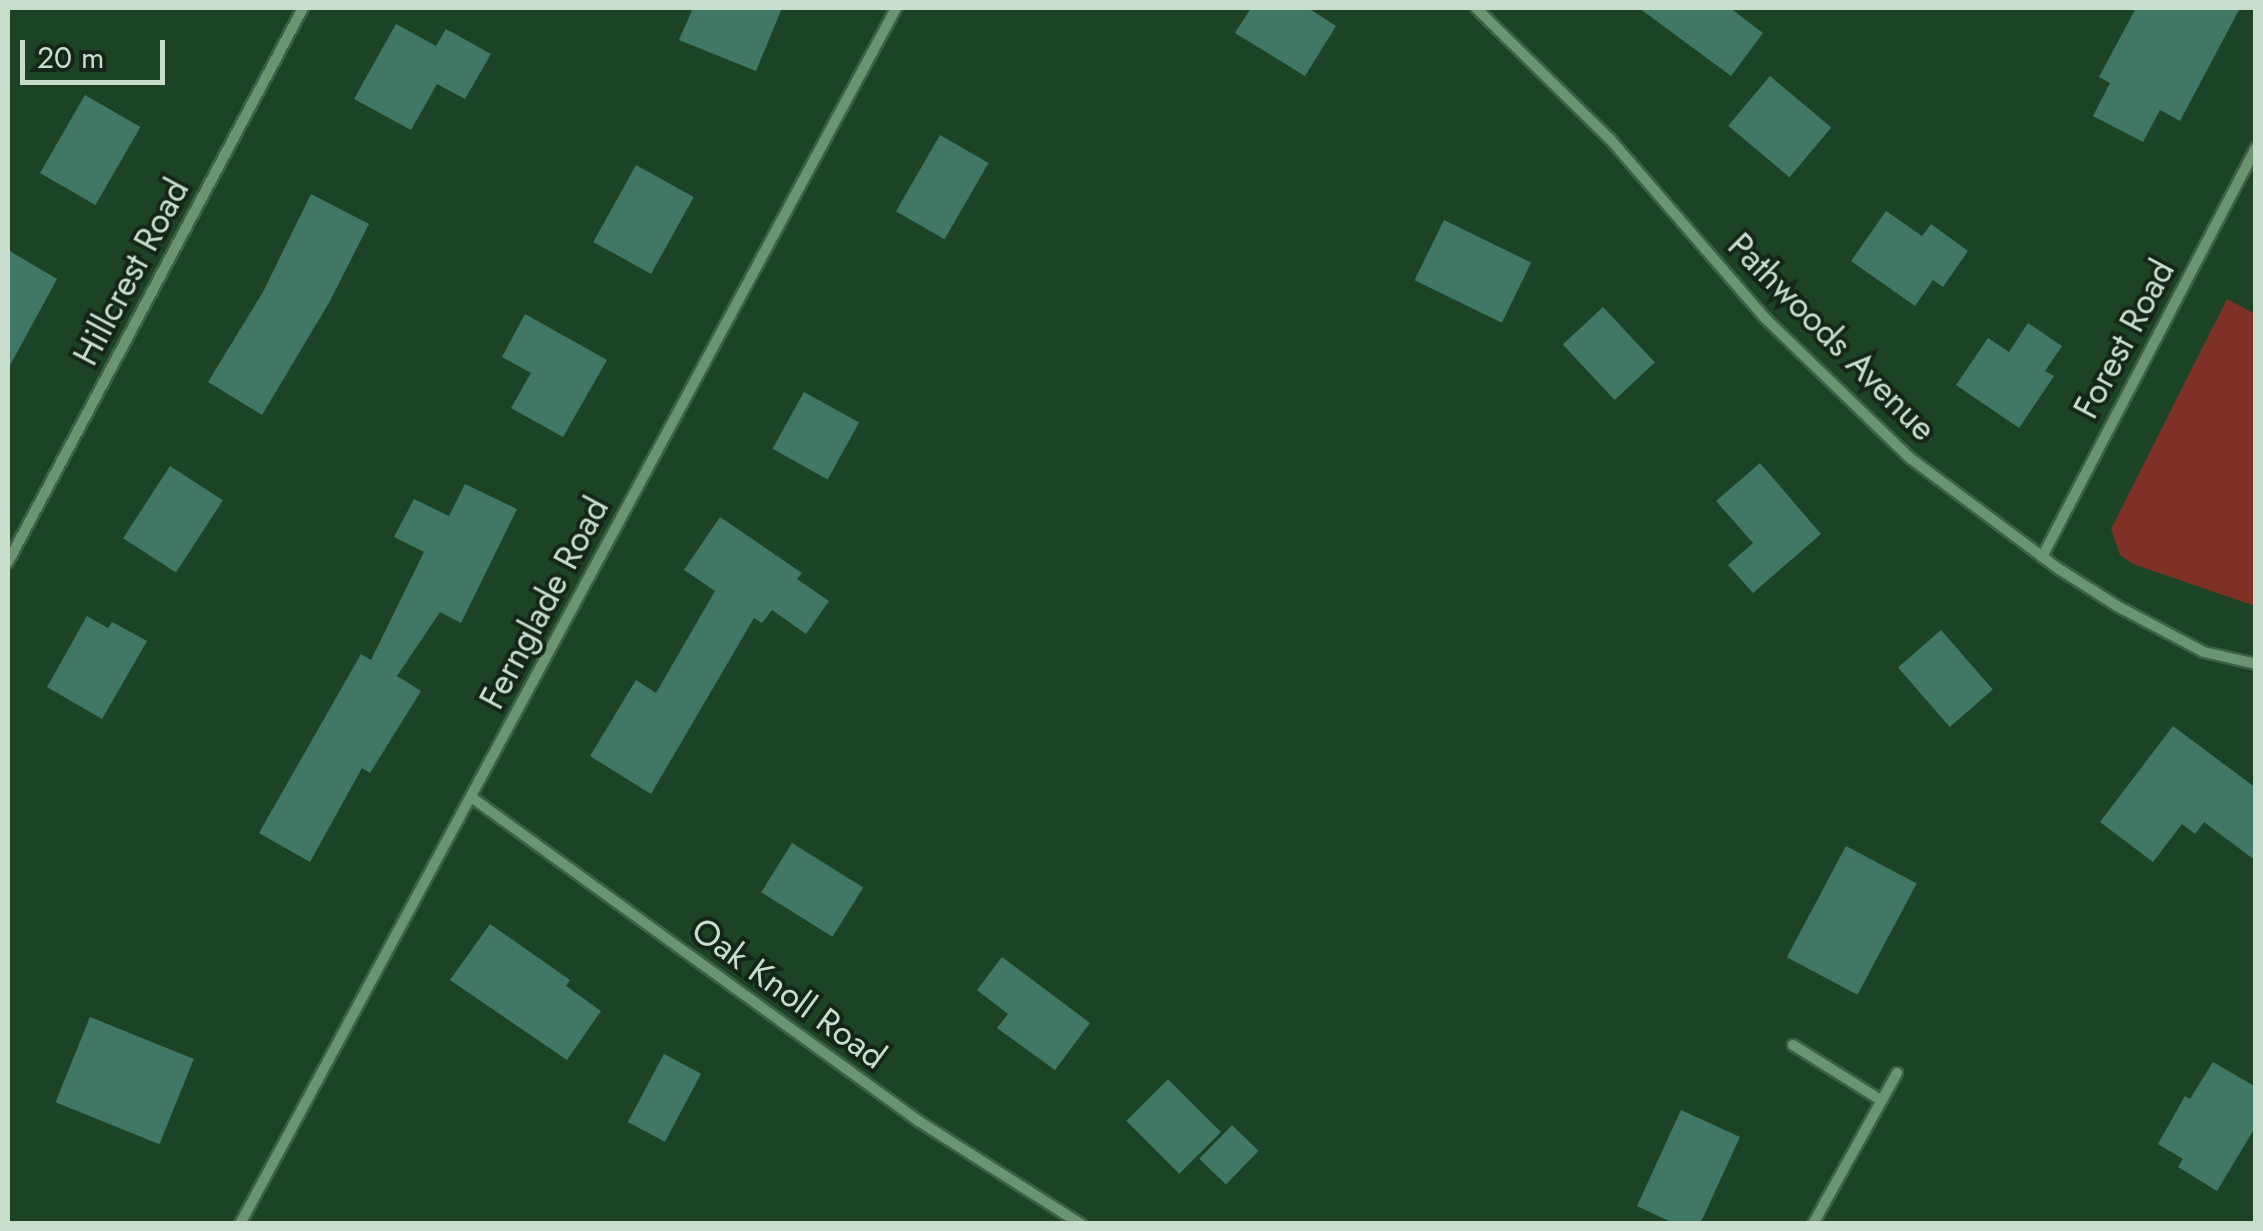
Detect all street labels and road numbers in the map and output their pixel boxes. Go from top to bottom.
street label: Hillcrest Road [64,172,198,372]
street label: Pathwoods Avenue [1719,224,1945,450]
street label: Forest Road [2065,253,2183,425]
street label: Fernglade Road [471,490,617,716]
street label: Oak Knoll Road [684,908,894,1078]

